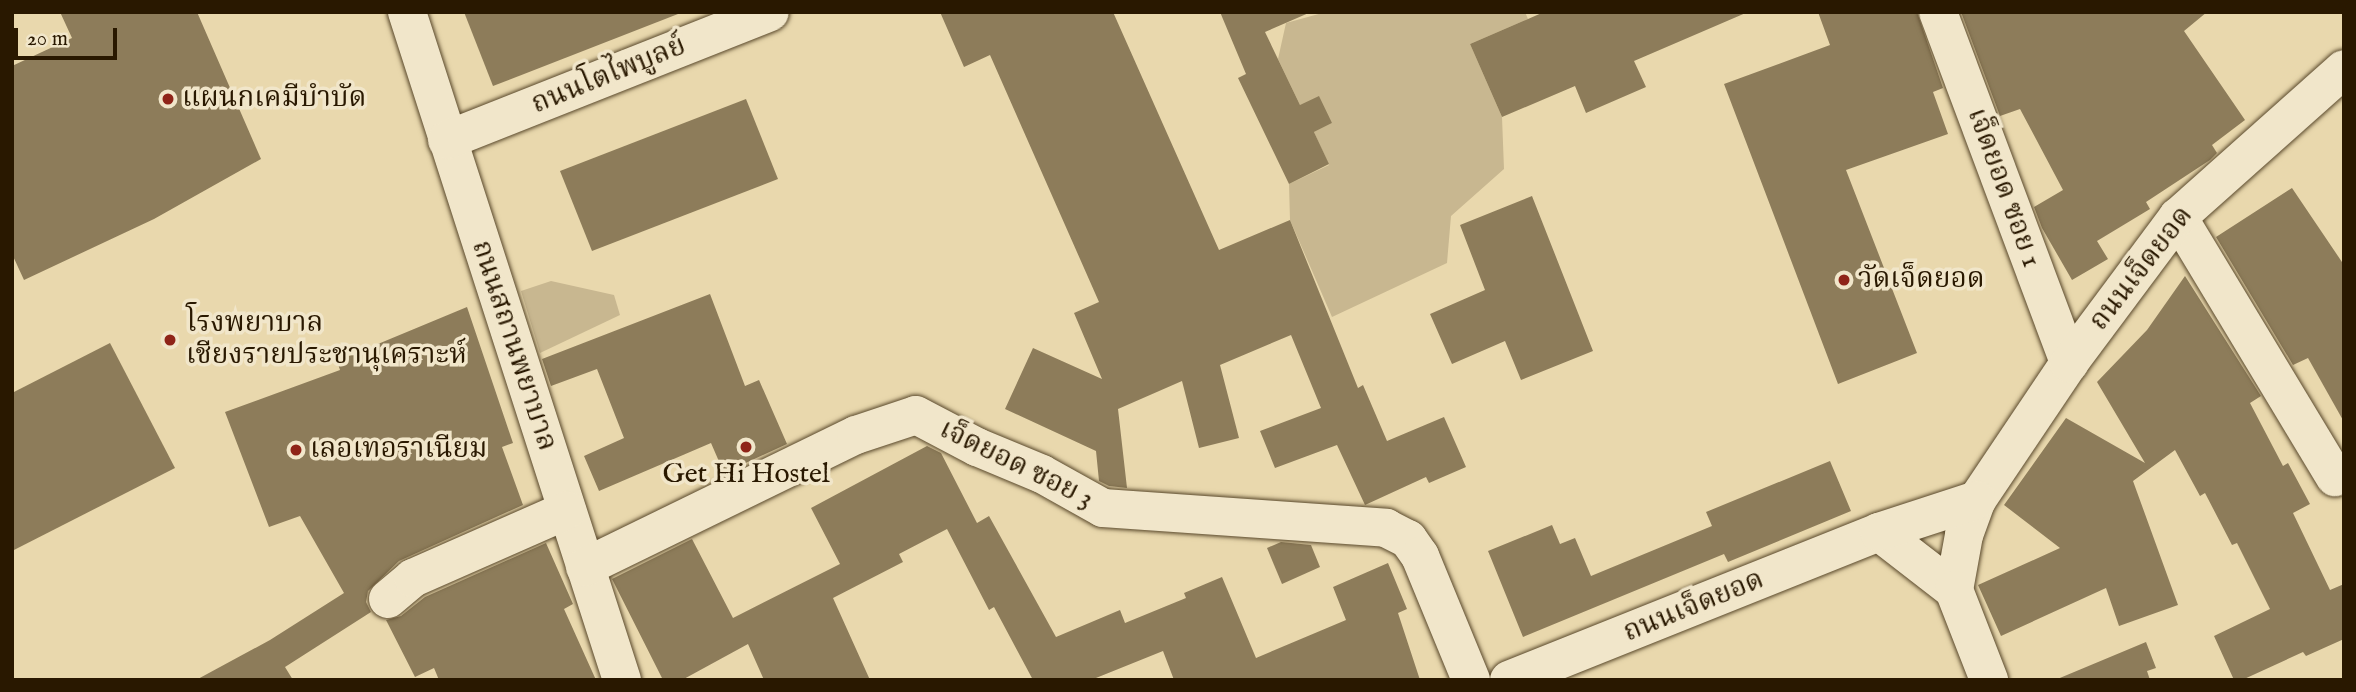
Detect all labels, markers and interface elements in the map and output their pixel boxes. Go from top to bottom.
scale bar [18,14,121,58]
text: 20 m [27,26,68,53]
street label: ถนนโตไพบูลย์ [527,30,691,122]
place label: แผนกเคมีบำบัด [182,82,366,116]
marker: แผนกเคมีบำบัด [160,91,176,107]
street label: เจ็ดยอด ซอย 1 [1959,104,2047,272]
street label: ถนนเจ็ดยอด [2083,200,2201,338]
street label: ถนนสถานพยาบาล [463,237,563,455]
place label: วัดเจ็ดยอด [1858,263,1985,297]
marker: วัดเจ็ดยอด [1836,272,1852,288]
place label: โรงพยาบาล เชียงรายประชานุเคราะห์ [186,307,466,373]
marker: โรงพยาบาล เชียงรายประชานุเคราะห์ [160,330,180,350]
street label: เจ็ดยอด ซอย 3 [934,413,1098,517]
place label: เลอเทอราเนียม [310,433,487,467]
marker: Get Hi Hostel [738,439,754,455]
marker: เลอเทอราเนียม [288,442,304,458]
place label: Get Hi Hostel [662,458,830,492]
street label: ถนนเจ็ดยอด [1619,564,1769,650]

